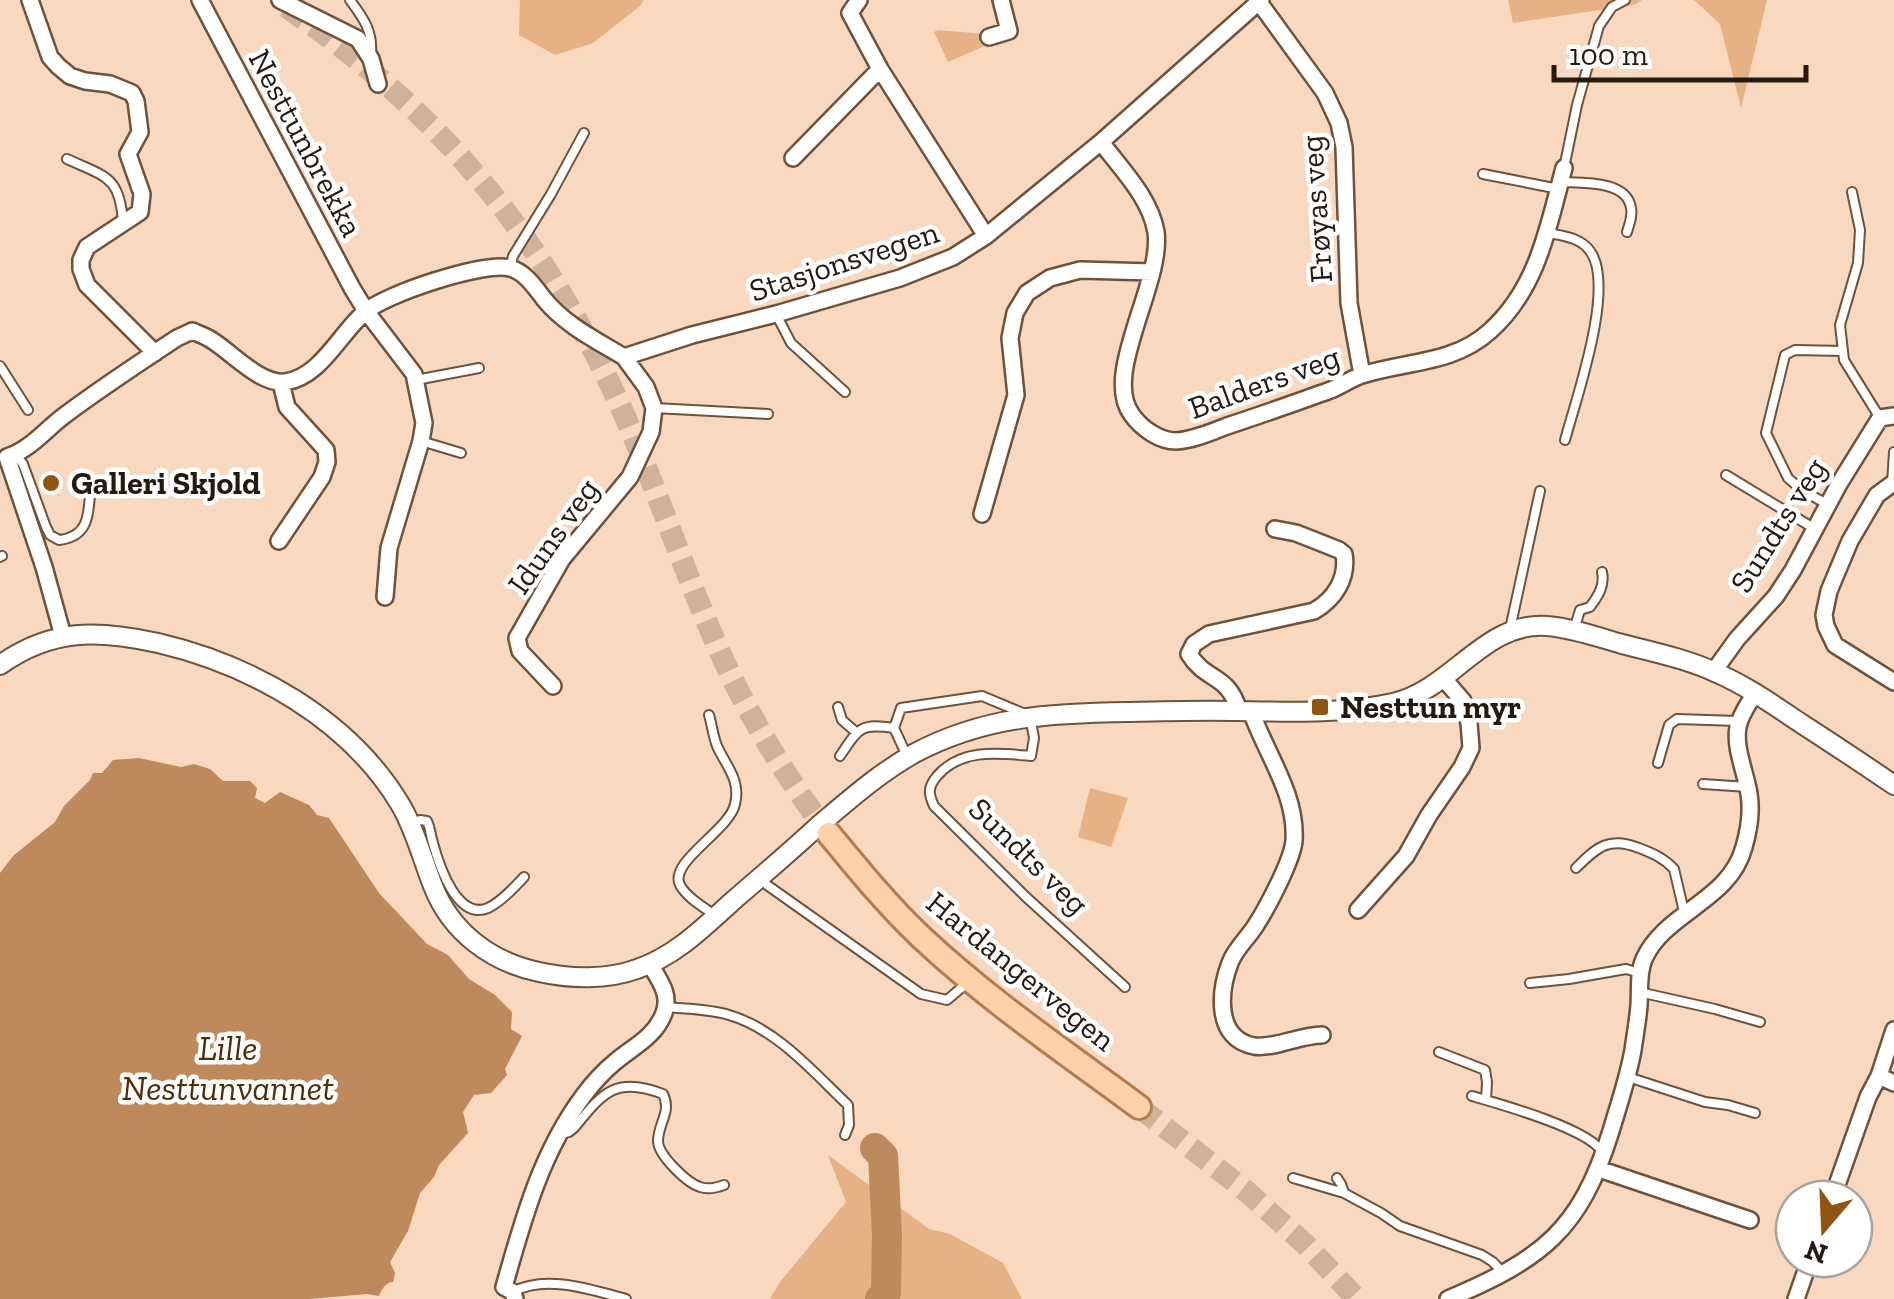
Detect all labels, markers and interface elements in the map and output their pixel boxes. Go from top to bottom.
scale bar [1554,20,1806,82]
text: 100 m [1569,37,1648,73]
street label: Nesttunbrekka [241,43,371,243]
street label: Frøyas veg [1292,134,1340,284]
street label: Stasjonsvegen [744,212,944,309]
street label: Balders veg [1183,337,1345,427]
street label: Sundts veg [1722,451,1834,599]
place label: Galleri Skjold [71,464,260,502]
street label: Iduns veg [499,471,607,601]
marker: Galleri Skjold [40,472,62,494]
place label: Nesttun myr [1340,688,1521,726]
marker: Nesttun myr [1309,696,1331,718]
street label: Sundts veg [961,790,1097,922]
street label: Hardangervegen [919,883,1124,1059]
water label: Lille Nesttunvannet [122,1027,334,1109]
north arrow [1774,1179,1874,1279]
text: N [1801,1233,1831,1271]

